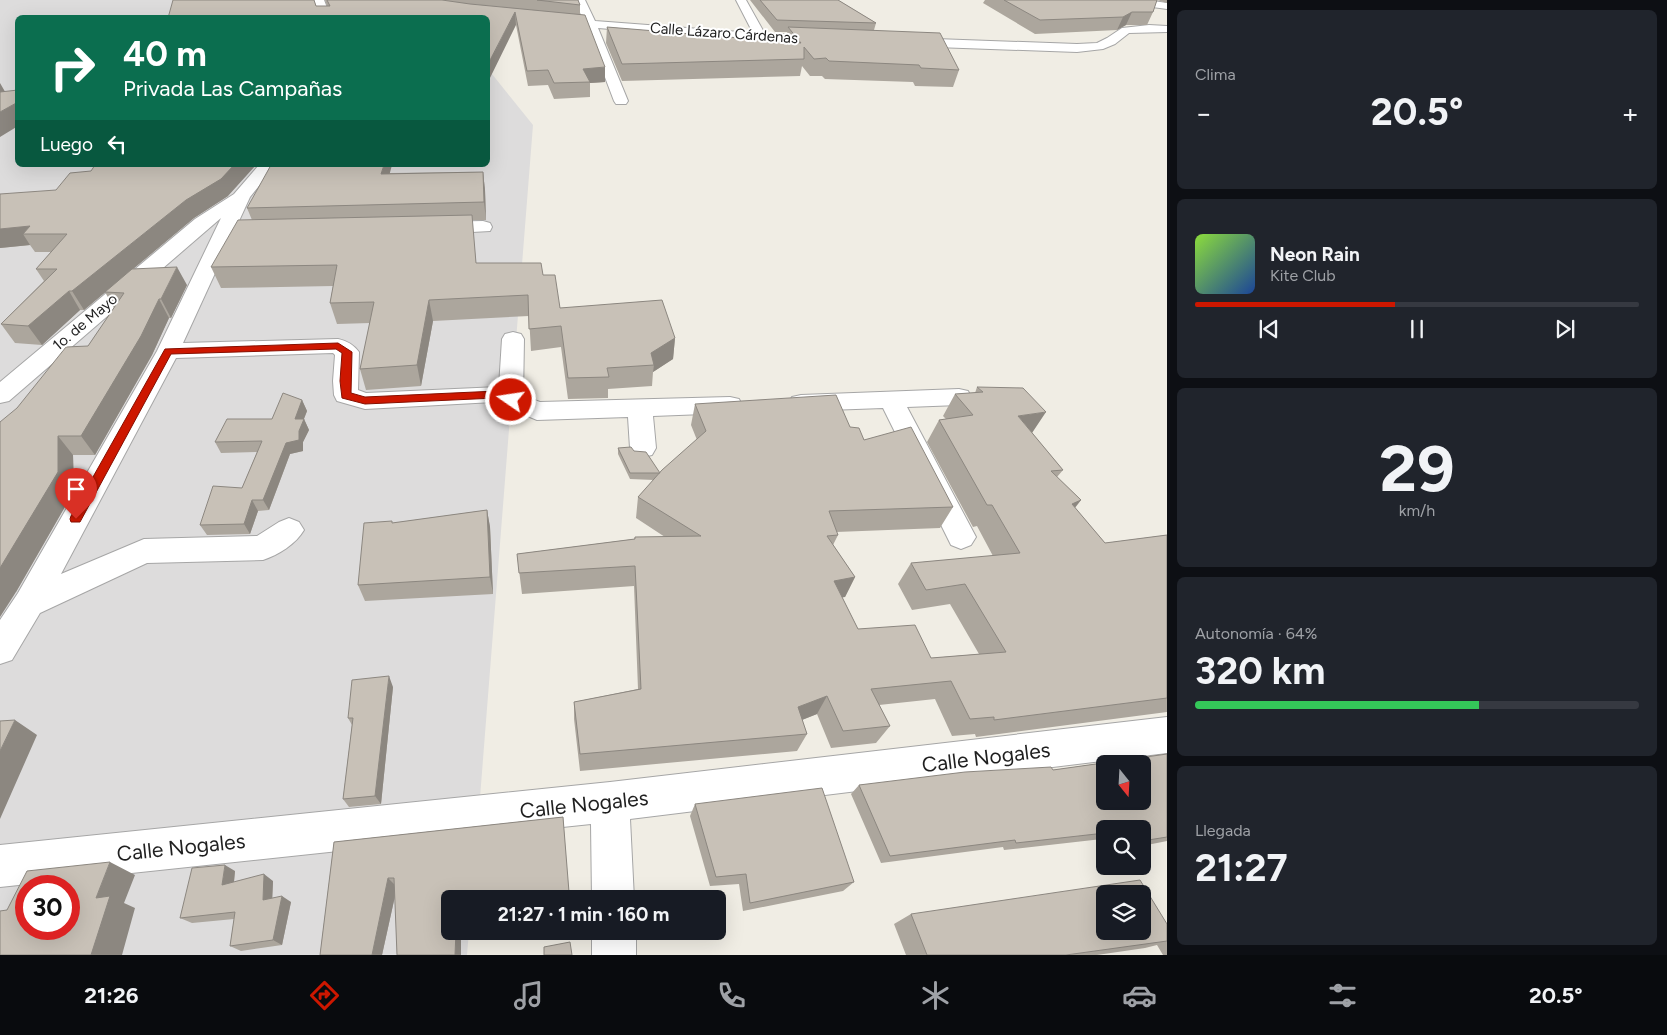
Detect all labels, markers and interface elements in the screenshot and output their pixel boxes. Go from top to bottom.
street label: Calle Lázaro Cárdenas [649,19,799,47]
text: 40 m [123,33,207,75]
icon: right [40,35,105,100]
text: Clima [1195,65,1236,84]
text: Privada Las Campañas [123,75,342,102]
text: 20.5° [1371,89,1463,135]
text: − [1195,96,1212,130]
text: + [1622,96,1639,130]
icon: left [103,130,131,158]
text: Luego [40,133,93,156]
text: Neon Rain [1270,243,1360,266]
text: Kite Club [1270,266,1336,285]
street label: 1o. de Mayo [49,290,121,354]
icon: previous [1255,315,1283,343]
icon: pause [1403,315,1431,343]
icon: next [1551,315,1579,343]
position arrow [484,373,536,425]
text: 29 [1379,429,1455,507]
pin [55,468,97,519]
icon: arrive [62,475,90,503]
text: km/h [1399,501,1435,520]
text: Autonomía · 64% [1195,624,1317,643]
text: 320 km [1195,648,1325,694]
street label: Calle Nogales [920,737,1052,777]
north arrow [1096,755,1151,810]
map controls [1096,755,1151,940]
street label: Calle Nogales [519,785,649,823]
button: search [1096,820,1151,875]
text: Llegada [1195,821,1251,840]
street label: Calle Nogales [116,828,246,866]
text: 21:27 [1195,845,1288,891]
speed limit sign: 30 [15,875,80,940]
button: layers [1096,885,1151,940]
text: 21:27 · 1 min · 160 m [498,903,669,926]
icon: directions [307,978,342,1013]
icon: music [511,978,546,1013]
icon: phone [714,978,749,1013]
icon: climate [918,978,953,1013]
icon: car [1122,978,1157,1013]
icon: filters [1325,978,1360,1013]
text: 21:26 [84,982,138,1009]
text: 20.5° [1529,982,1583,1009]

